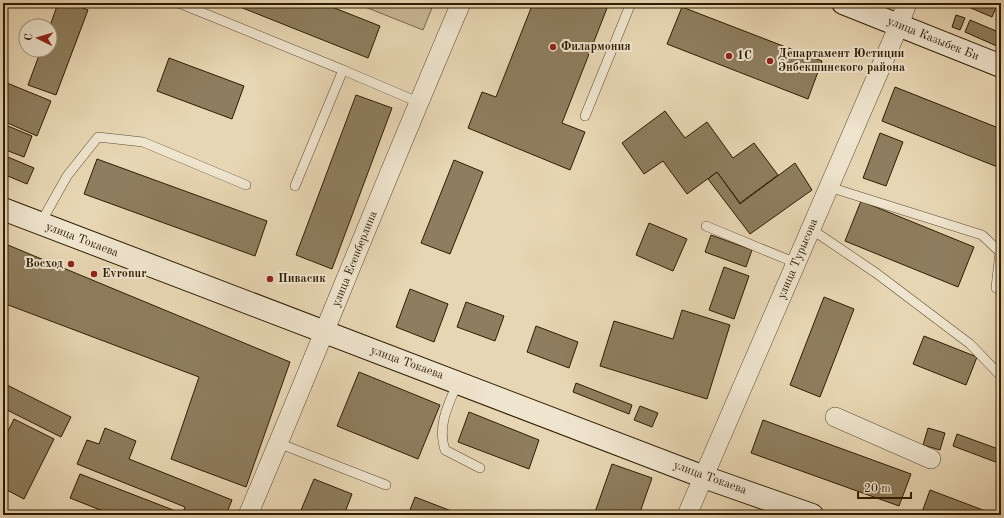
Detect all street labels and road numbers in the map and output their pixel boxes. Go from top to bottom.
street label: улица Казыбек Би [885,15,981,63]
street label: улица Есенберлина [330,209,380,309]
street label: улица Турысова [776,217,820,301]
street label: улица Токаева [44,221,120,259]
street label: улица Токаева [369,344,445,382]
street label: улица Токаева [672,459,748,497]

